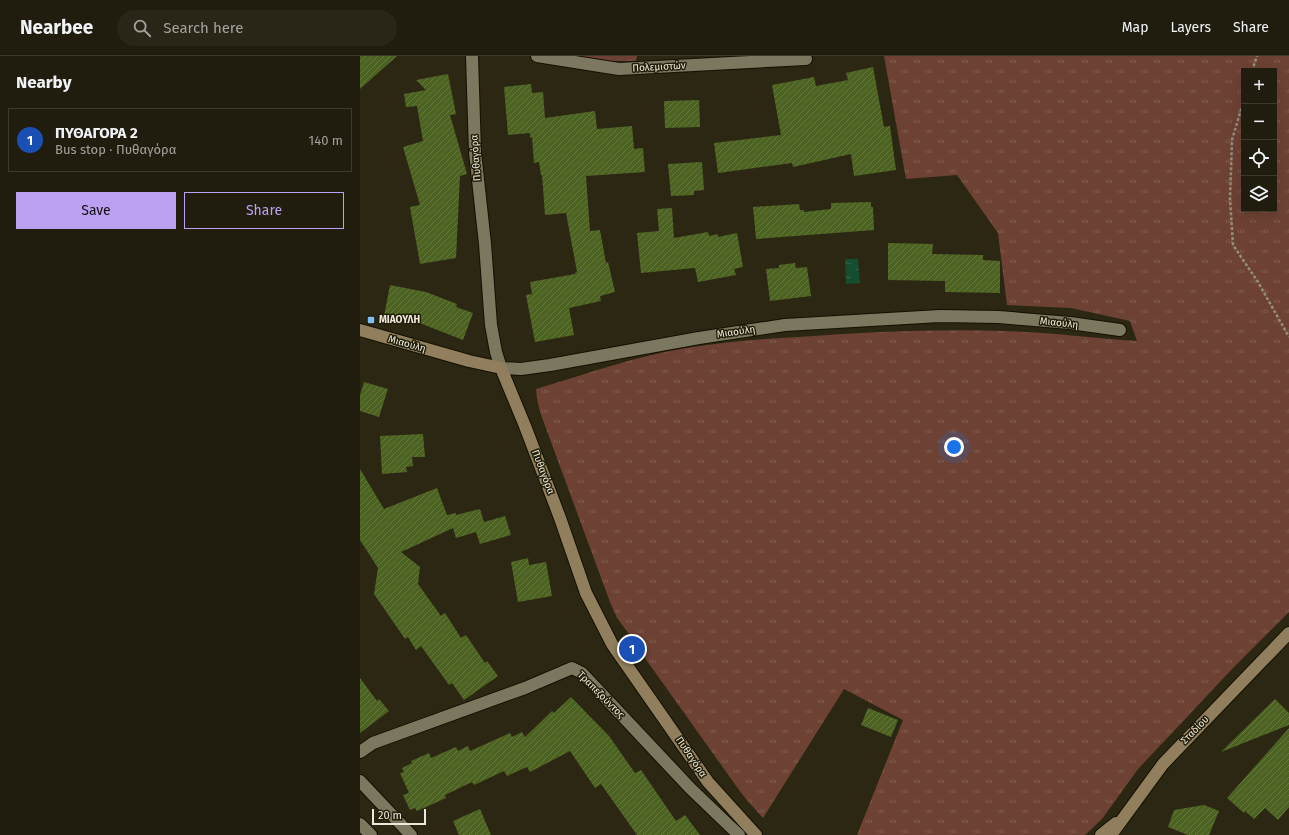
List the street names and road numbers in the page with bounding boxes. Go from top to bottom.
street label: Πολεμιστών [632,59,686,74]
street label: Πυθαγόρα [467,134,484,182]
street label: Μιαούλη [1039,314,1079,331]
street label: Μιαούλη [716,322,756,341]
street label: Μιαούλη [387,332,428,355]
street label: Πυθαγόρα [529,448,558,496]
street label: Τραπεζούντος [575,668,628,721]
street label: Σταδίου [1178,712,1212,747]
street label: Πυθαγόρα [673,734,710,780]

